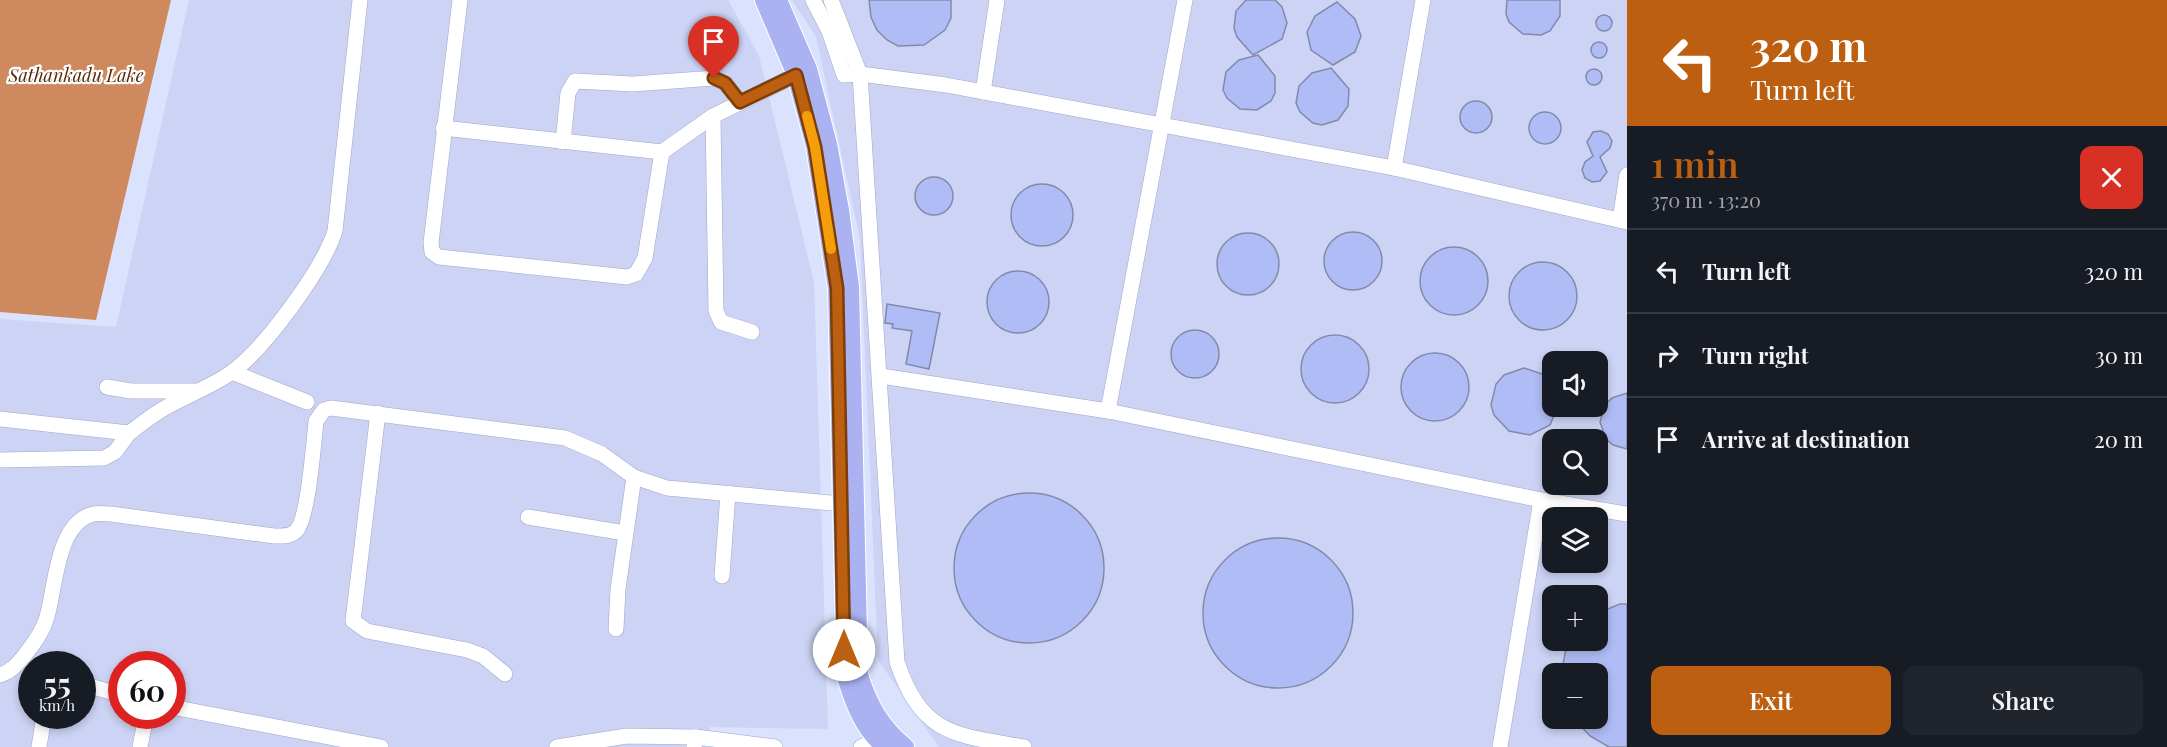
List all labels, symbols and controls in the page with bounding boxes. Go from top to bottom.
pin [688,16,739,78]
text: 320 m [1750,17,1867,73]
icon: left [1651,24,1729,102]
icon: arrive [697,25,730,58]
water label: Sathankadu Lake [7,63,144,87]
text: Turn left [1750,71,1854,107]
text: 1 min [1651,139,1739,187]
button: close [2080,146,2143,209]
text: 370 m · 13:20 [1651,186,1761,213]
icon: left [1651,255,1684,288]
text: Turn left [1702,256,1791,286]
text: 320 m [2084,256,2143,286]
icon: right [1651,339,1684,372]
text: Turn right [1702,340,1808,370]
text: 30 m [2095,340,2143,370]
map controls [1542,351,1608,729]
button: sound [1542,351,1608,417]
icon: arrive [1651,423,1684,456]
text: Arrive at destination [1702,424,1910,454]
text: 20 m [2094,424,2143,454]
button: search [1542,429,1608,495]
button: layers [1542,507,1608,573]
button: + [1542,585,1608,651]
position arrow [812,618,876,682]
speed limit sign: 60 [108,651,186,729]
text: 55 [43,663,71,703]
button: − [1542,663,1608,729]
button: Exit [1651,666,1891,735]
button: Share [1903,666,2143,735]
text: km/h [39,695,75,715]

